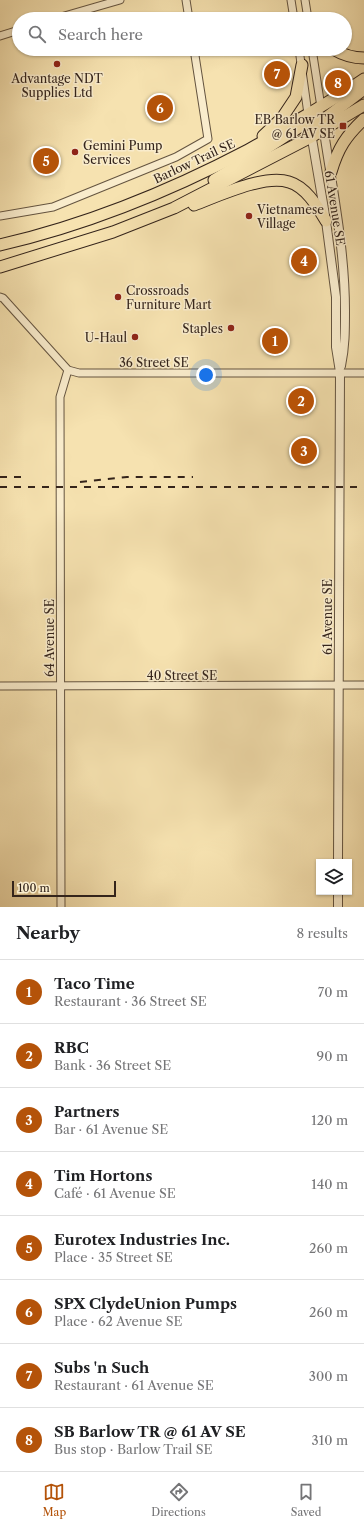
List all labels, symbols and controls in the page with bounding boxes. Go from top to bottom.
search box [12,12,352,56]
icon: search [26,23,48,45]
text: Search here [58,25,143,44]
marker: Advantage NDT Supplies Ltd [52,59,62,69]
pin: 7 [264,59,290,89]
pin: 8 [325,68,351,98]
place label: Advantage NDT Supplies Ltd [10,71,103,100]
pin: 6 [147,93,173,123]
place label: EB Barlow TR @ 61 AV SE [255,112,336,141]
marker: EB Barlow TR @ 61 AV SE [338,121,348,131]
street label: Barlow Trail SE [151,136,237,186]
place label: Gemini Pump Services [83,138,162,167]
pin: 5 [33,146,59,176]
marker: Gemini Pump Services [70,147,80,157]
street label: 61 Avenue SE [322,169,348,247]
place label: Vietnamese Village [256,202,324,231]
marker: Vietnamese Village [244,211,254,221]
pin: 4 [291,246,317,276]
place label: Crossroads Furniture Mart [126,283,212,312]
marker: Crossroads Furniture Mart [113,292,123,302]
place label: Staples [182,321,223,336]
marker: Staples [226,323,236,333]
pin: 1 [262,326,288,356]
place label: U-Haul [85,330,127,345]
marker: U-Haul [130,332,140,342]
street label: 36 Street SE [119,355,189,370]
your location [196,365,216,385]
pin: 2 [288,386,314,416]
pin: 3 [291,436,317,466]
street label: 61 Avenue SE [320,579,335,655]
street label: 64 Avenue SE [42,599,57,677]
street label: 40 Street SE [147,668,217,683]
map controls [316,859,352,895]
button: layers [316,859,352,895]
scale bar [12,879,116,898]
text: 100 m [18,881,50,895]
text: Nearby [16,923,80,943]
text: 8 results [296,925,348,941]
text: Taco Time [54,974,135,993]
text: 1 [26,984,32,1000]
text: 70 m [318,984,348,1000]
text: Restaurant · 36 Street SE [54,993,207,1009]
text: RBC [54,1038,89,1057]
text: 2 [25,1048,33,1064]
text: 90 m [317,1048,348,1064]
text: Bank · 36 Street SE [54,1057,171,1073]
text: Partners [54,1102,120,1121]
text: 3 [25,1112,33,1128]
text: 120 m [311,1112,348,1128]
text: Bar · 61 Avenue SE [54,1121,168,1137]
text: Tim Hortons [54,1166,152,1185]
text: 4 [25,1176,33,1192]
text: 140 m [311,1176,348,1192]
text: Café · 61 Avenue SE [54,1185,176,1201]
text: Eurotex Industries Inc. [54,1230,230,1249]
text: 5 [25,1240,33,1256]
text: 260 m [309,1240,348,1256]
text: Place · 35 Street SE [54,1249,173,1265]
text: SPX ClydeUnion Pumps [54,1294,237,1313]
text: 6 [25,1304,33,1320]
text: 260 m [309,1304,348,1320]
text: Place · 62 Avenue SE [54,1313,182,1329]
text: Subs 'n Such [54,1358,149,1377]
text: 7 [26,1368,32,1384]
text: 300 m [309,1368,348,1384]
text: Restaurant · 61 Avenue SE [54,1377,214,1393]
text: SB Barlow TR @ 61 AV SE [54,1422,246,1441]
text: 8 [25,1432,33,1448]
text: 310 m [312,1432,348,1448]
text: Bus stop · Barlow Trail SE [54,1441,213,1457]
tab: Map [43,1481,66,1519]
tab: Directions [151,1481,206,1519]
tab: Saved [291,1481,321,1519]

